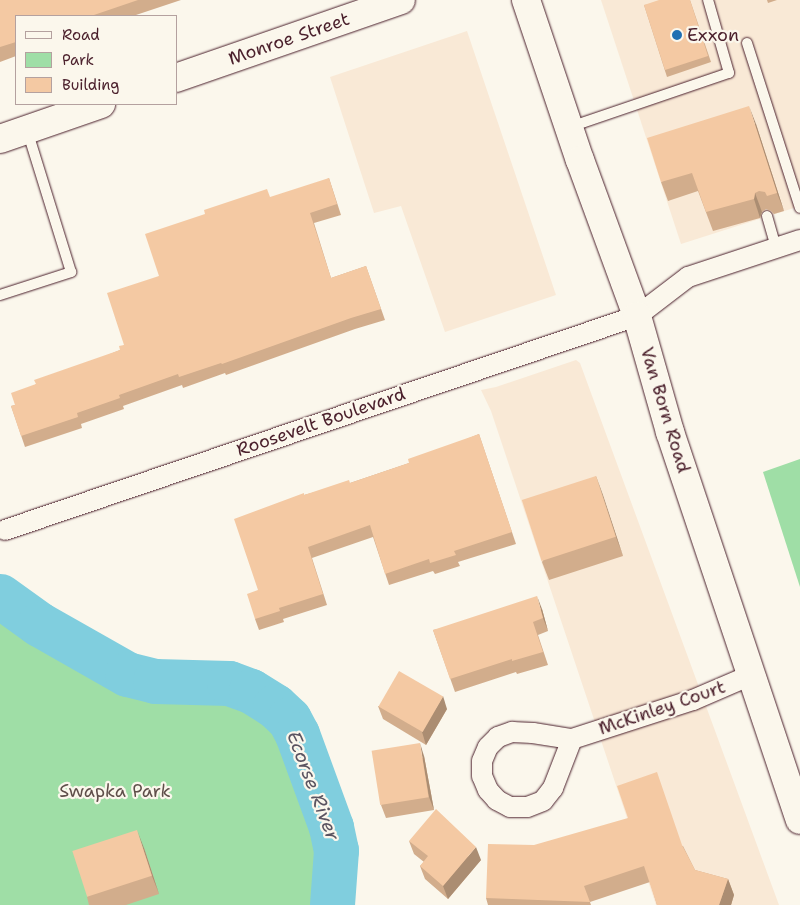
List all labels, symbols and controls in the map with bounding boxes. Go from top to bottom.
street label: Monroe Street [226,8,352,70]
legend [15,15,178,105]
place label: Exxon [687,24,739,46]
text: Road [62,25,100,45]
marker: Exxon [671,29,683,41]
text: Park [62,50,94,70]
text: Building [62,75,119,95]
street label: Van Born Road [636,345,694,475]
street label: Roosevelt Boulevard [234,383,408,461]
street label: McKinley Court [596,676,728,740]
water label: Ecorse River [282,728,344,844]
park label: Swapka Park [59,780,171,802]

